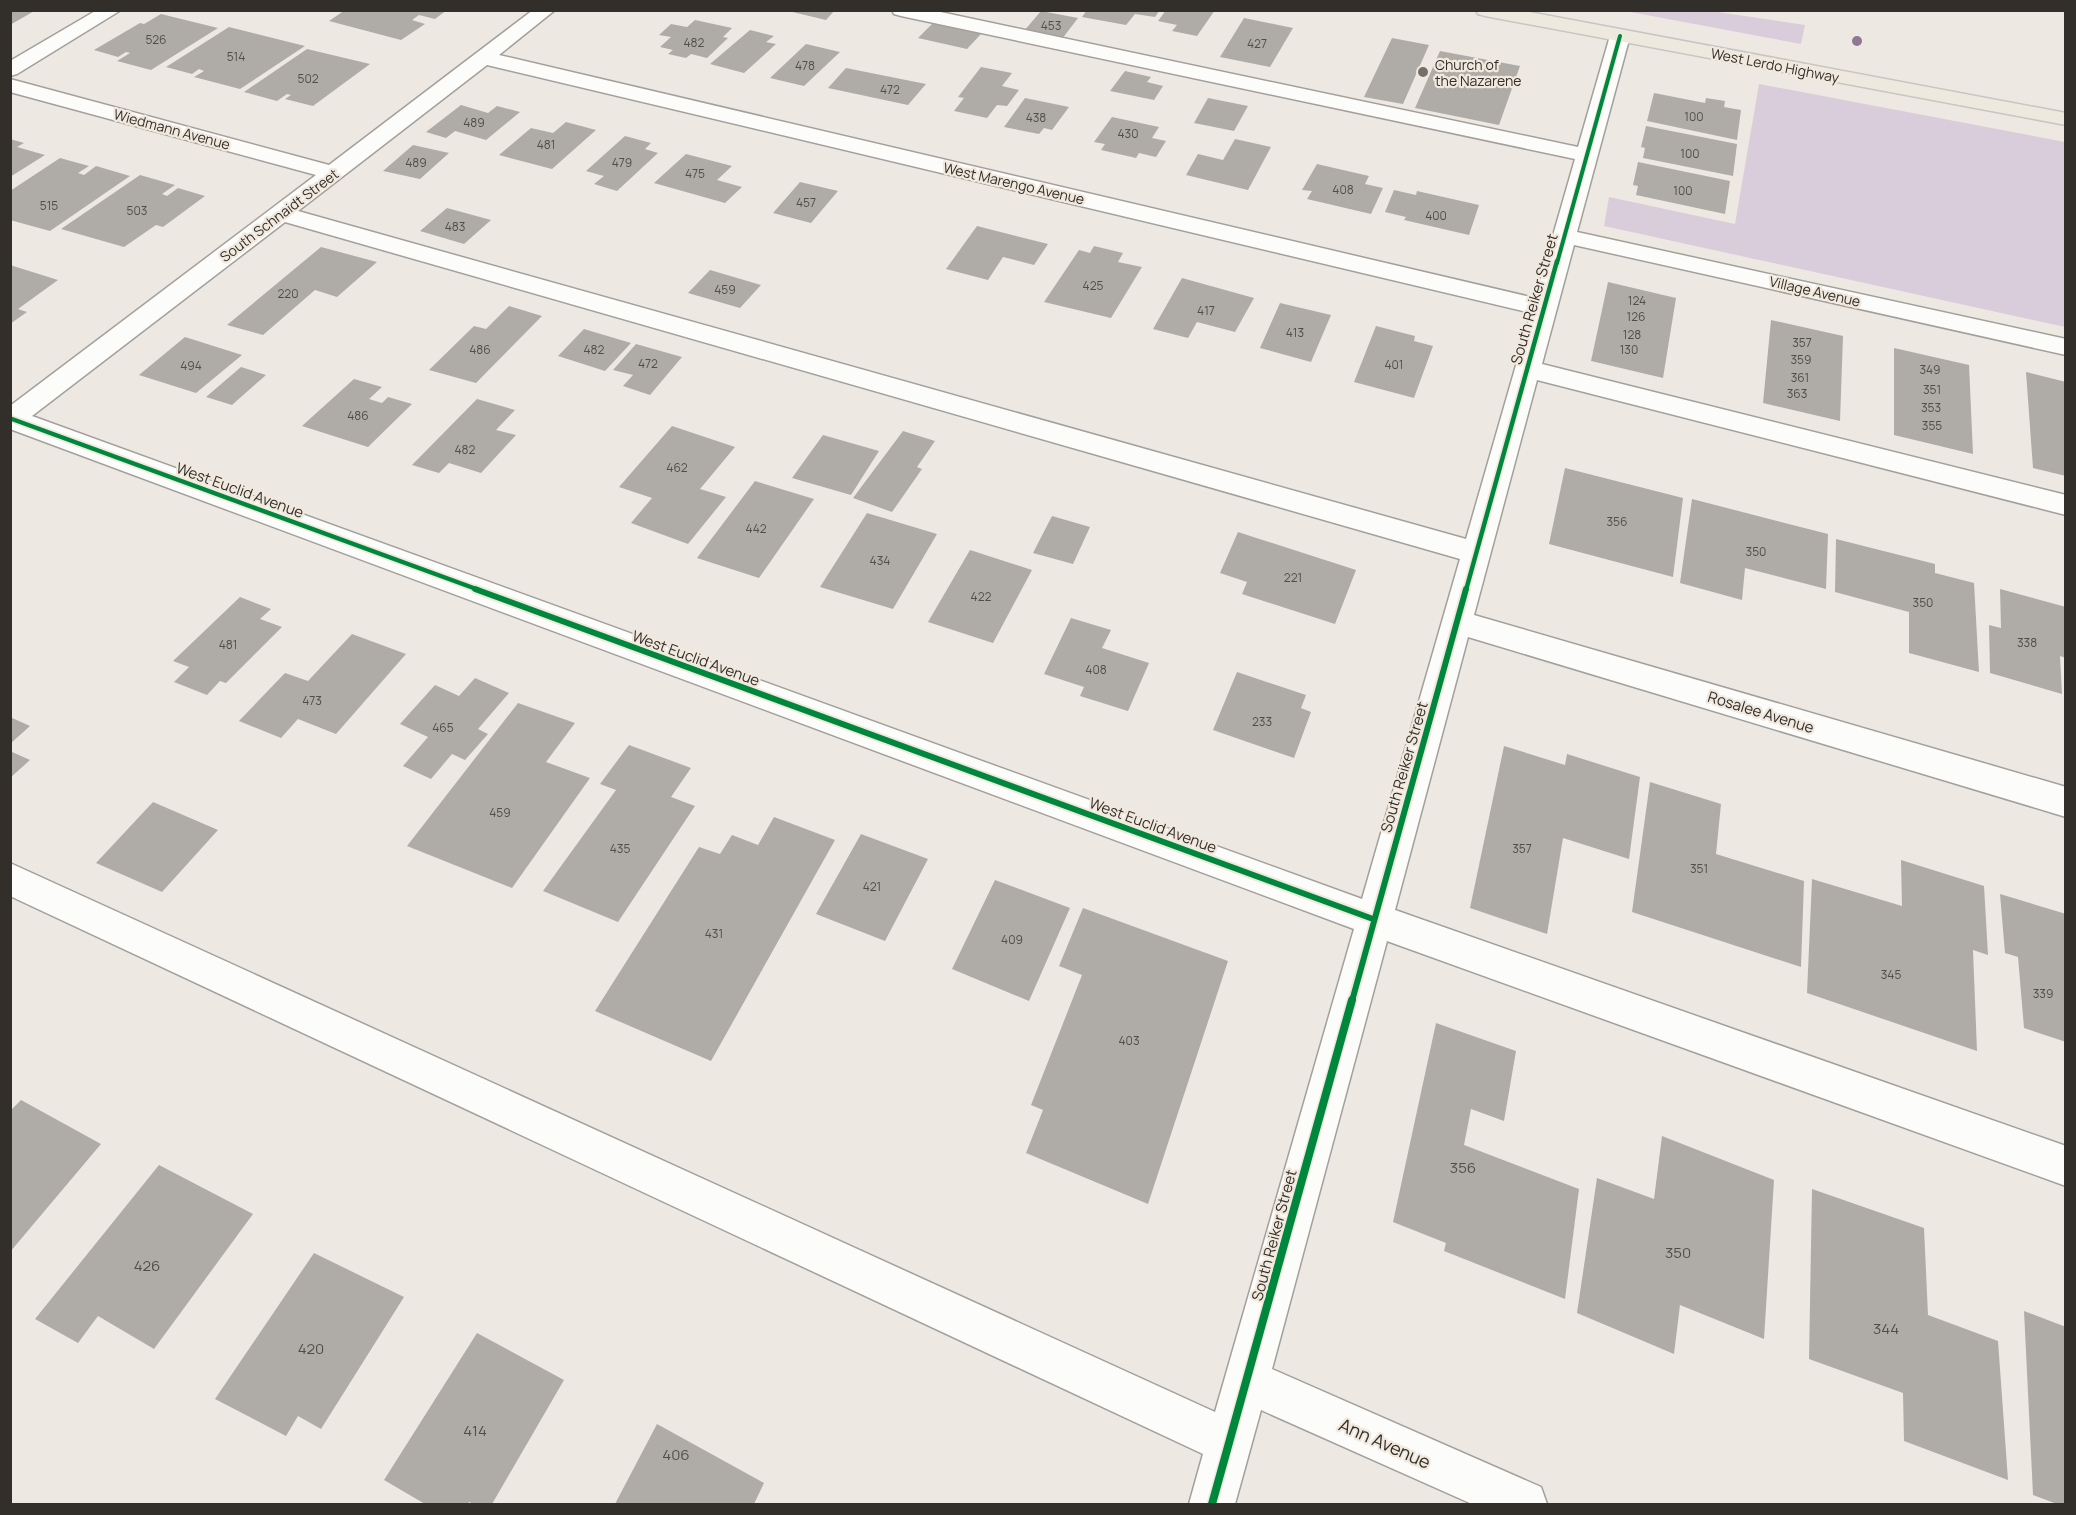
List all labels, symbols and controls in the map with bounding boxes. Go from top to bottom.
house number: 453 [1041,17,1061,34]
house number: 526 [146,31,166,48]
house number: 482 [684,34,705,51]
house number: 427 [1247,35,1267,52]
street label: West Lerdo Highway [1709,43,1841,87]
house number: 514 [227,48,245,65]
place label: Church of the Nazarene [1435,55,1521,90]
house number: 478 [795,57,815,74]
marker: Church of the Nazarene [1416,65,1430,79]
house number: 502 [297,70,319,87]
house number: 472 [880,81,900,98]
street label: Wiedmann Avenue [112,104,232,154]
house number: 100 [1684,108,1704,125]
house number: 438 [1026,109,1046,126]
house number: 489 [463,114,485,131]
house number: 430 [1117,125,1139,142]
house number: 481 [537,136,555,153]
house number: 100 [1680,145,1700,162]
house number: 489 [405,154,427,171]
house number: 479 [612,154,632,171]
street label: West Marengo Avenue [942,158,1086,208]
street label: South Schnaidt Street [216,164,342,266]
house number: 475 [685,165,705,182]
house number: 408 [1332,181,1354,198]
house number: 100 [1673,182,1693,199]
house number: 457 [796,194,816,211]
house number: 515 [40,197,58,214]
house number: 503 [127,202,147,219]
house number: 400 [1425,207,1447,224]
house number: 483 [445,218,465,235]
street label: South Reiker Street [1505,231,1563,367]
street label: Village Avenue [1768,271,1862,311]
house number: 425 [1083,277,1103,294]
house number: 459 [714,281,736,298]
house number: 220 [277,285,299,302]
house number: 124 [1628,292,1646,309]
house number: 417 [1197,302,1215,319]
house number: 126 [1627,308,1645,325]
house number: 413 [1286,324,1304,341]
house number: 128 [1623,326,1641,343]
house number: 357 [1792,334,1812,351]
house number: 486 [469,341,491,358]
house number: 482 [584,341,605,358]
house number: 130 [1620,341,1638,358]
house number: 359 [1790,351,1812,368]
house number: 472 [638,355,658,372]
house number: 401 [1384,356,1404,373]
house number: 494 [180,357,202,374]
house number: 349 [1919,361,1941,378]
house number: 361 [1791,369,1809,386]
house number: 351 [1923,381,1941,398]
house number: 363 [1787,385,1807,402]
house number: 353 [1921,399,1941,416]
house number: 486 [347,407,369,424]
house number: 355 [1922,417,1942,434]
house number: 482 [455,441,476,458]
street label: West Euclid Avenue [173,457,307,523]
house number: 462 [666,459,688,476]
house number: 356 [1606,513,1628,530]
house number: 442 [745,520,767,537]
house number: 350 [1746,543,1766,560]
house number: 434 [870,552,890,569]
house number: 221 [1284,569,1302,586]
house number: 422 [971,588,992,605]
house number: 350 [1913,594,1933,611]
street label: West Euclid Avenue [629,625,763,691]
house number: 338 [2017,634,2037,651]
house number: 481 [219,636,237,653]
house number: 408 [1085,661,1107,678]
street label: Rosalee Avenue [1705,686,1817,738]
house number: 473 [302,692,322,709]
street label: South Reiker Street [1375,699,1433,835]
house number: 233 [1252,713,1272,730]
house number: 465 [432,719,454,736]
street label: West Euclid Avenue [1086,792,1220,858]
house number: 459 [489,804,511,821]
house number: 435 [610,840,630,857]
house number: 357 [1512,840,1532,857]
house number: 351 [1690,860,1708,877]
house number: 421 [863,878,881,895]
house number: 431 [705,925,723,942]
house number: 409 [1001,931,1023,948]
house number: 345 [1881,966,1901,983]
house number: 339 [2033,985,2053,1002]
house number: 403 [1118,1032,1140,1049]
house number: 356 [1450,1157,1476,1178]
street label: South Reiker Street [1246,1167,1302,1303]
house number: 350 [1665,1242,1691,1263]
house number: 426 [134,1255,160,1276]
house number: 344 [1873,1318,1899,1339]
house number: 420 [298,1338,324,1359]
street label: Ann Avenue [1335,1412,1435,1474]
house number: 414 [463,1420,487,1441]
house number: 406 [662,1444,690,1465]

